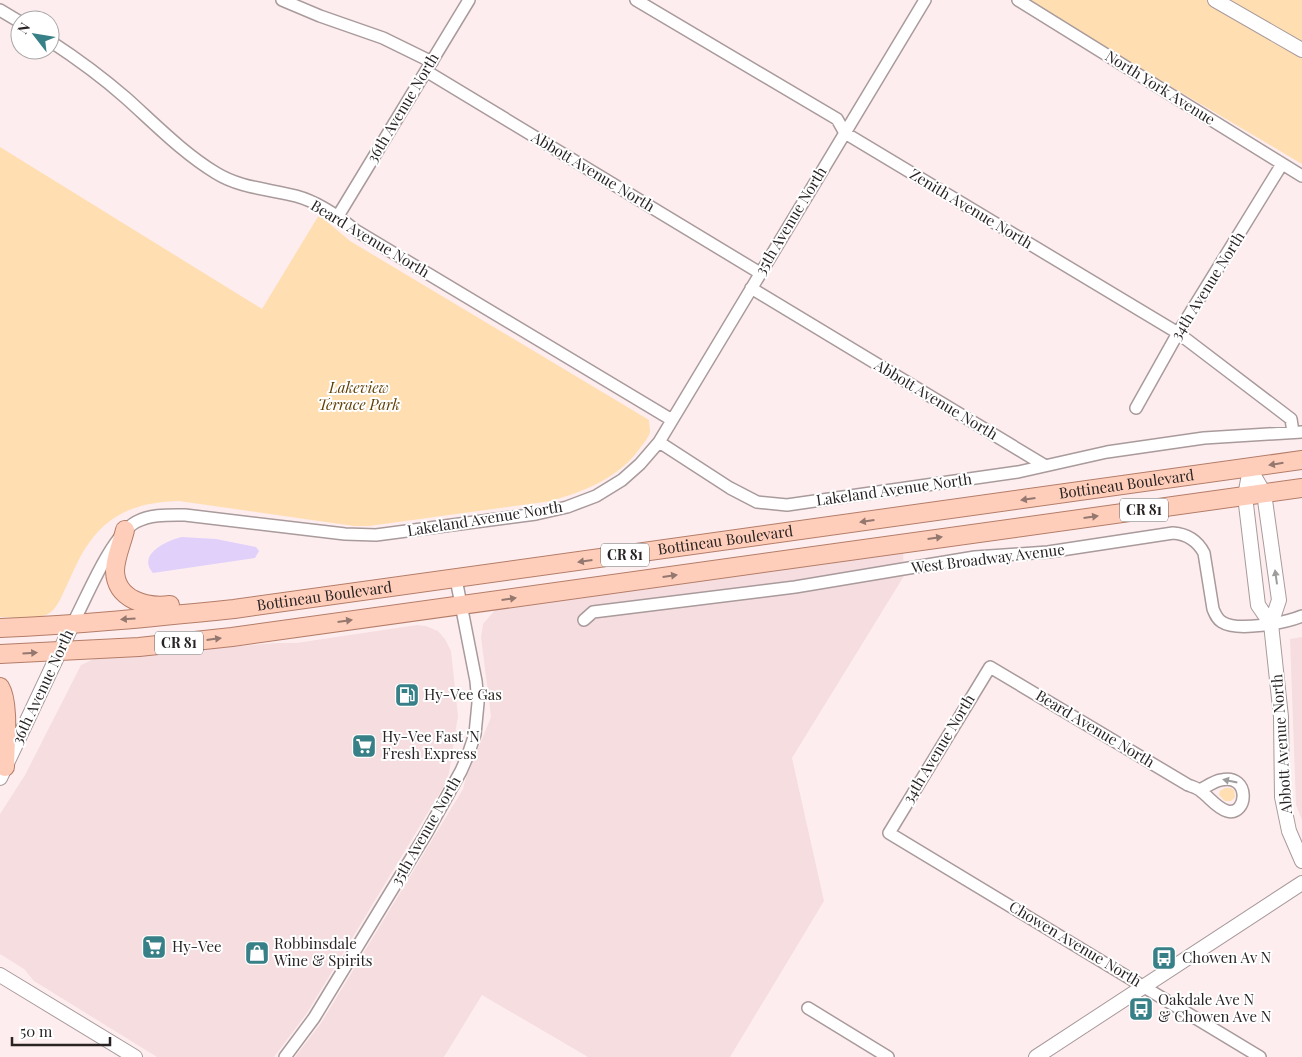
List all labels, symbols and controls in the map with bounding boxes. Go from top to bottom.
north arrow [10,10,60,60]
text: N [13,19,34,37]
street label: North York Avenue [1102,45,1219,129]
street label: 36th Avenue North [362,49,443,166]
street label: Abbott Avenue North [527,126,659,216]
street label: 35th Avenue North [750,163,830,278]
street label: Zenith Avenue North [906,164,1037,253]
street label: Beard Avenue North [307,195,434,282]
street label: 34th Avenue North [1166,227,1249,343]
street label: Abbott Avenue North [870,354,1002,444]
park label: Lakeview Terrace Park [318,377,400,414]
one-way arrow [1267,461,1283,469]
street label: Bottineau Boulevard [1057,464,1196,503]
street label: Lakeland Avenue North [815,468,973,510]
one-way arrow [1019,495,1035,503]
street label: Lakeland Avenue North [406,496,564,540]
road number: CR 81 [1120,498,1168,522]
one-way arrow [1083,512,1099,520]
one-way arrow [859,517,875,525]
street label: Bottineau Boulevard [656,520,794,559]
one-way arrow [927,534,943,542]
street label: West Broadway Avenue [909,539,1066,577]
road number: CR 81 [601,544,649,566]
one-way arrow [576,557,592,565]
one-way arrow [1272,569,1280,585]
one-way arrow [663,571,679,579]
street label: Bottineau Boulevard [255,576,393,615]
one-way arrow [502,595,518,603]
one-way arrow [120,616,136,624]
one-way arrow [338,617,354,625]
street label: 36th Avenue North [7,626,78,747]
road number: CR 81 [155,632,203,654]
one-way arrow [206,635,222,643]
one-way arrow [23,649,39,657]
street label: Abbott Avenue North [1266,673,1296,816]
fuel station icon: Hy-Vee Gas [394,682,420,708]
place label: Hy-Vee Gas [424,684,502,704]
street label: Beard Avenue North [1032,685,1159,772]
street label: 34th Avenue North [898,690,979,807]
place label: Hy-Vee Fast 'N Fresh Express [382,726,480,763]
supermarket icon: Hy-Vee Fast 'N Fresh Express [351,733,377,759]
street label: 35th Avenue North [386,772,465,889]
one-way arrow [1222,777,1238,785]
street label: Chowen Avenue North [1006,896,1146,991]
place label: Robbinsdale Wine & Spirits [273,933,372,970]
supermarket icon: Hy-Vee [141,934,167,960]
place label: Hy-Vee [172,936,222,956]
shop icon: Robbinsdale Wine & Spirits [244,940,270,966]
bus stop icon: Chowen Av N [1151,945,1177,971]
place label: Chowen Av N [1182,947,1272,967]
place label: Oakdale Ave N & Chowen Ave N [1158,989,1272,1026]
bus stop icon: Oakdale Ave N & Chowen Ave N [1128,996,1154,1022]
scale bar [12,1014,110,1046]
text: 50 m [20,1021,53,1041]

